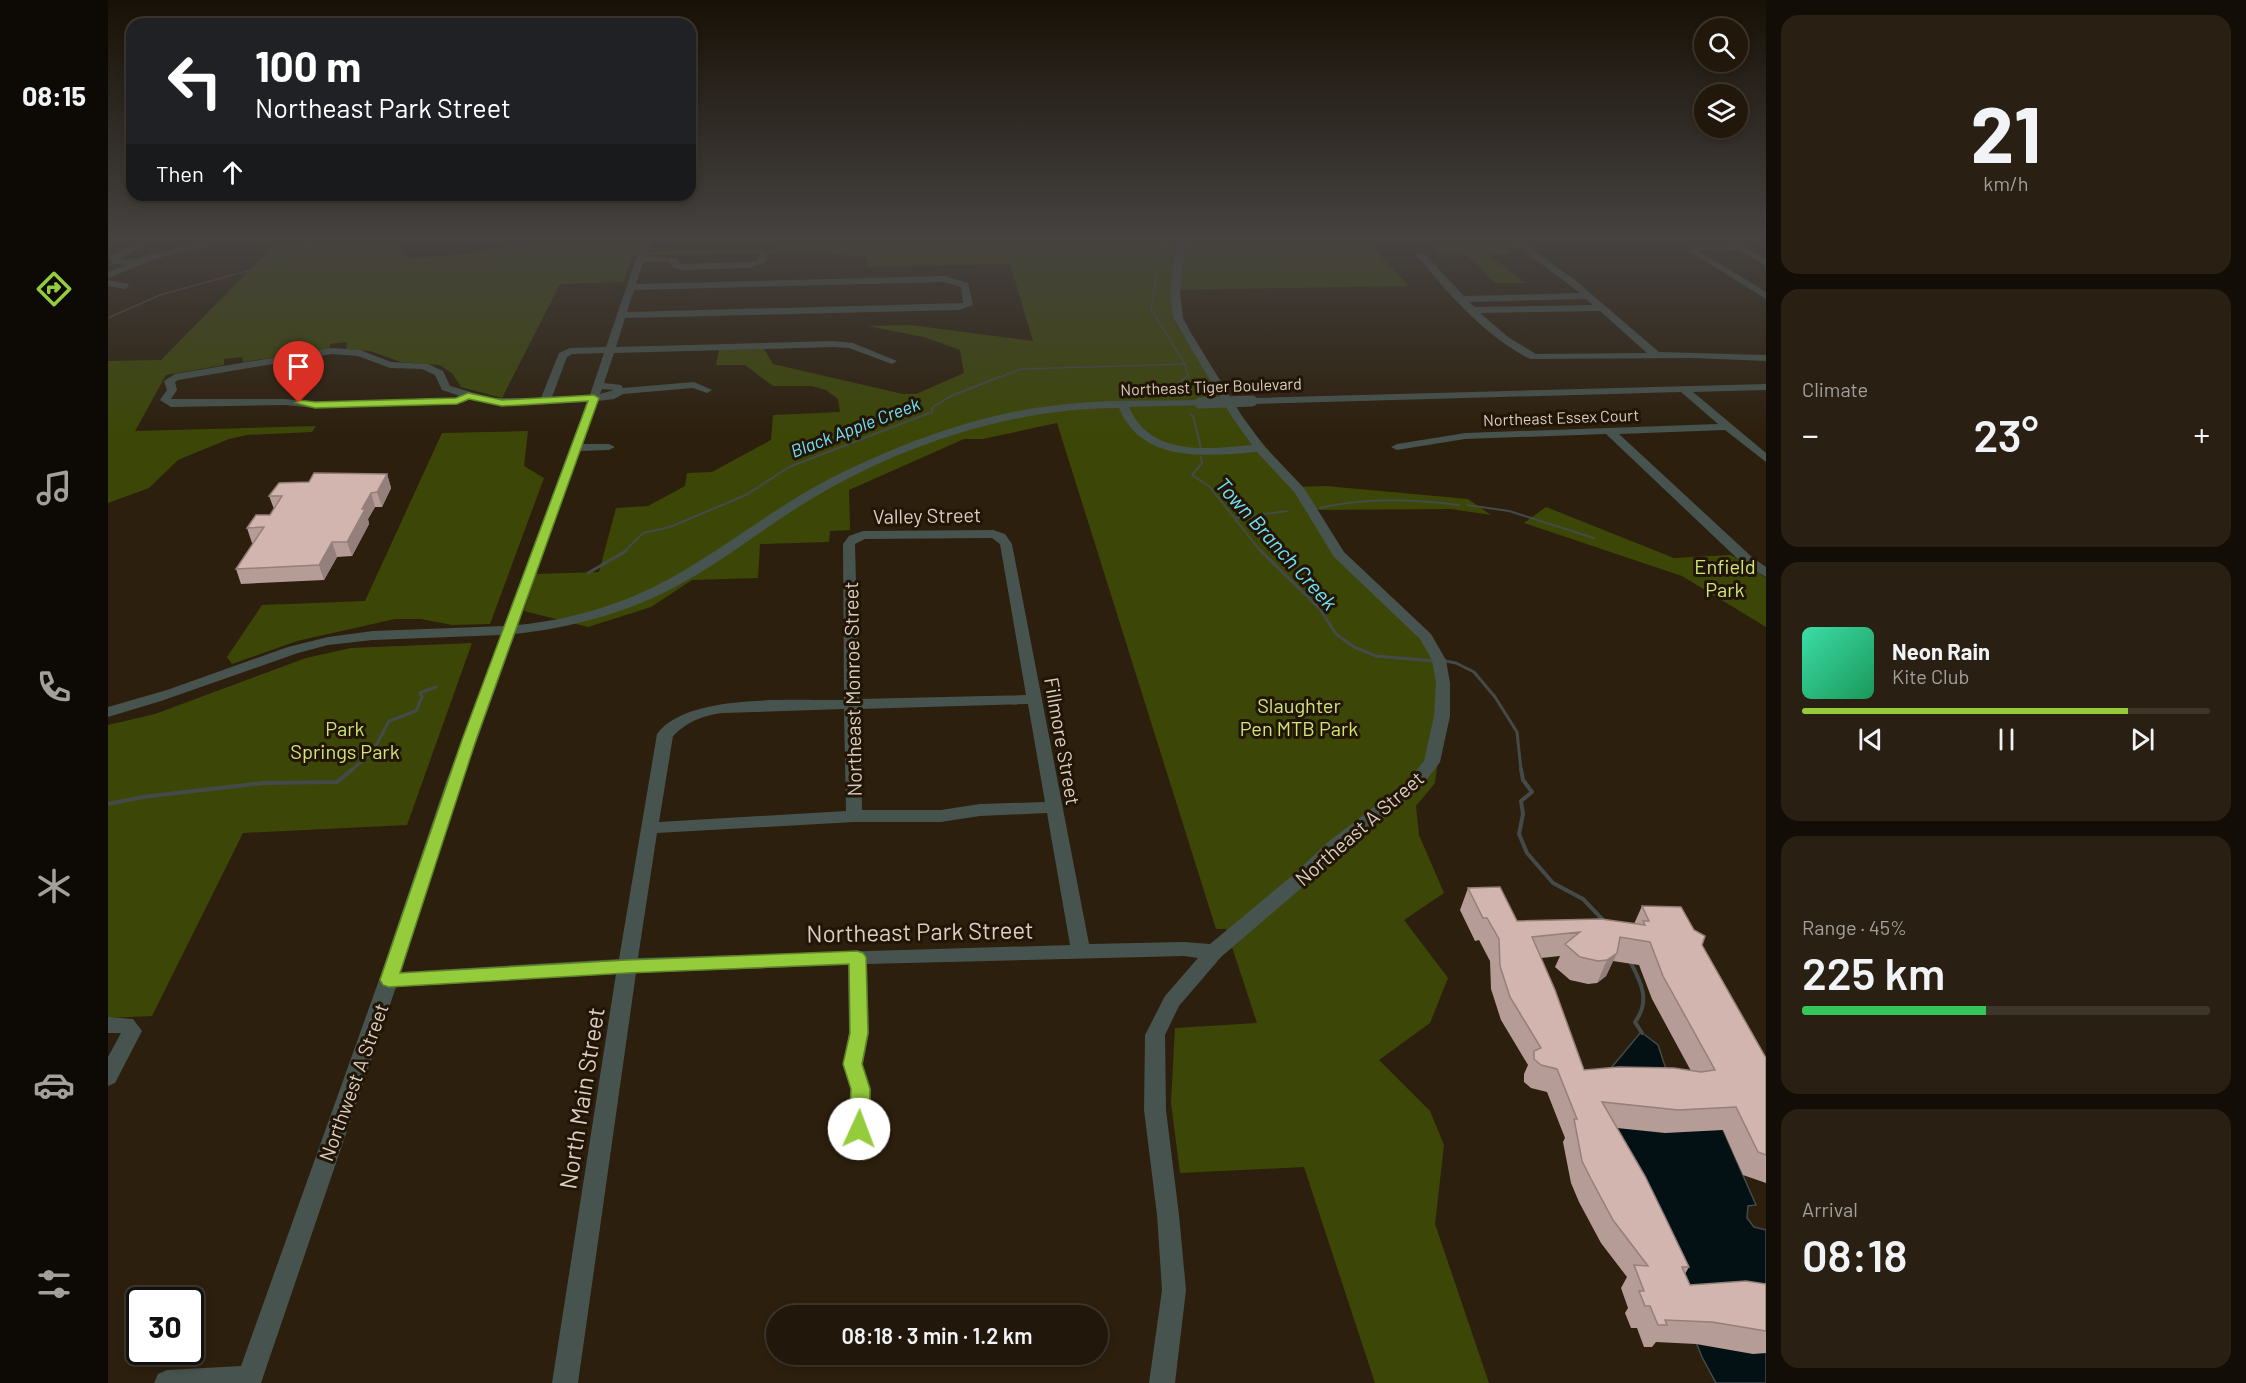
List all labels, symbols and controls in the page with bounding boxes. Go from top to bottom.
map controls [1694,18,1748,138]
button: search [1694,18,1748,72]
text: 100 m [255,40,361,90]
icon: left [156,42,234,120]
text: 08:15 [22,79,86,111]
button: layers [1694,84,1748,138]
text: 21 [1971,85,2041,179]
text: Northeast Park Street [255,91,511,123]
icon: ahead [216,156,249,189]
text: Then [156,160,204,186]
text: km/h [1983,171,2029,195]
icon: directions [33,268,75,310]
pin [273,341,324,403]
icon: arrive [282,350,315,383]
street label: Northeast Tiger Boulevard [1120,373,1302,399]
text: Climate [1802,377,1868,401]
water label: Black Apple Creek [787,392,923,462]
street label: Northeast Essex Court [1483,405,1639,429]
text: 23° [1973,407,2039,461]
text: − [1802,414,1819,454]
text: + [2194,414,2210,454]
icon: music [33,467,75,509]
water label: Town Branch Creek [1211,472,1344,615]
street label: Valley Street [873,502,981,528]
park label: Enfield Park [1694,554,1756,601]
street label: Northeast Monroe Street [838,581,866,797]
text: Neon Rain [1892,638,1990,664]
text: Kite Club [1892,664,1969,688]
icon: phone [33,666,75,708]
street label: Fillmore Street [1040,675,1086,807]
park label: Slaughter Pen MTB Park [1240,693,1358,740]
park label: Park Springs Park [290,716,400,763]
icon: previous [1854,723,1887,756]
icon: pause [1990,723,2023,756]
icon: next [2126,723,2159,756]
street label: Northeast A Street [1290,766,1428,890]
icon: climate [33,865,75,907]
street label: Northeast Park Street [806,915,1034,947]
text: Range · 45% [1802,915,1907,939]
text: 225 km [1802,945,1945,999]
street label: Northwest A Street [313,1000,393,1164]
street label: North Main Street [552,1005,610,1191]
icon: car [33,1064,75,1106]
position arrow [827,1097,891,1161]
text: Arrival [1802,1197,1858,1221]
text: 08:18 [1802,1227,1907,1281]
icon: filters [33,1263,75,1305]
speed limit sign: 30 [126,1287,204,1365]
text: 08:18 · 3 min · 1.2 km [842,1322,1032,1348]

